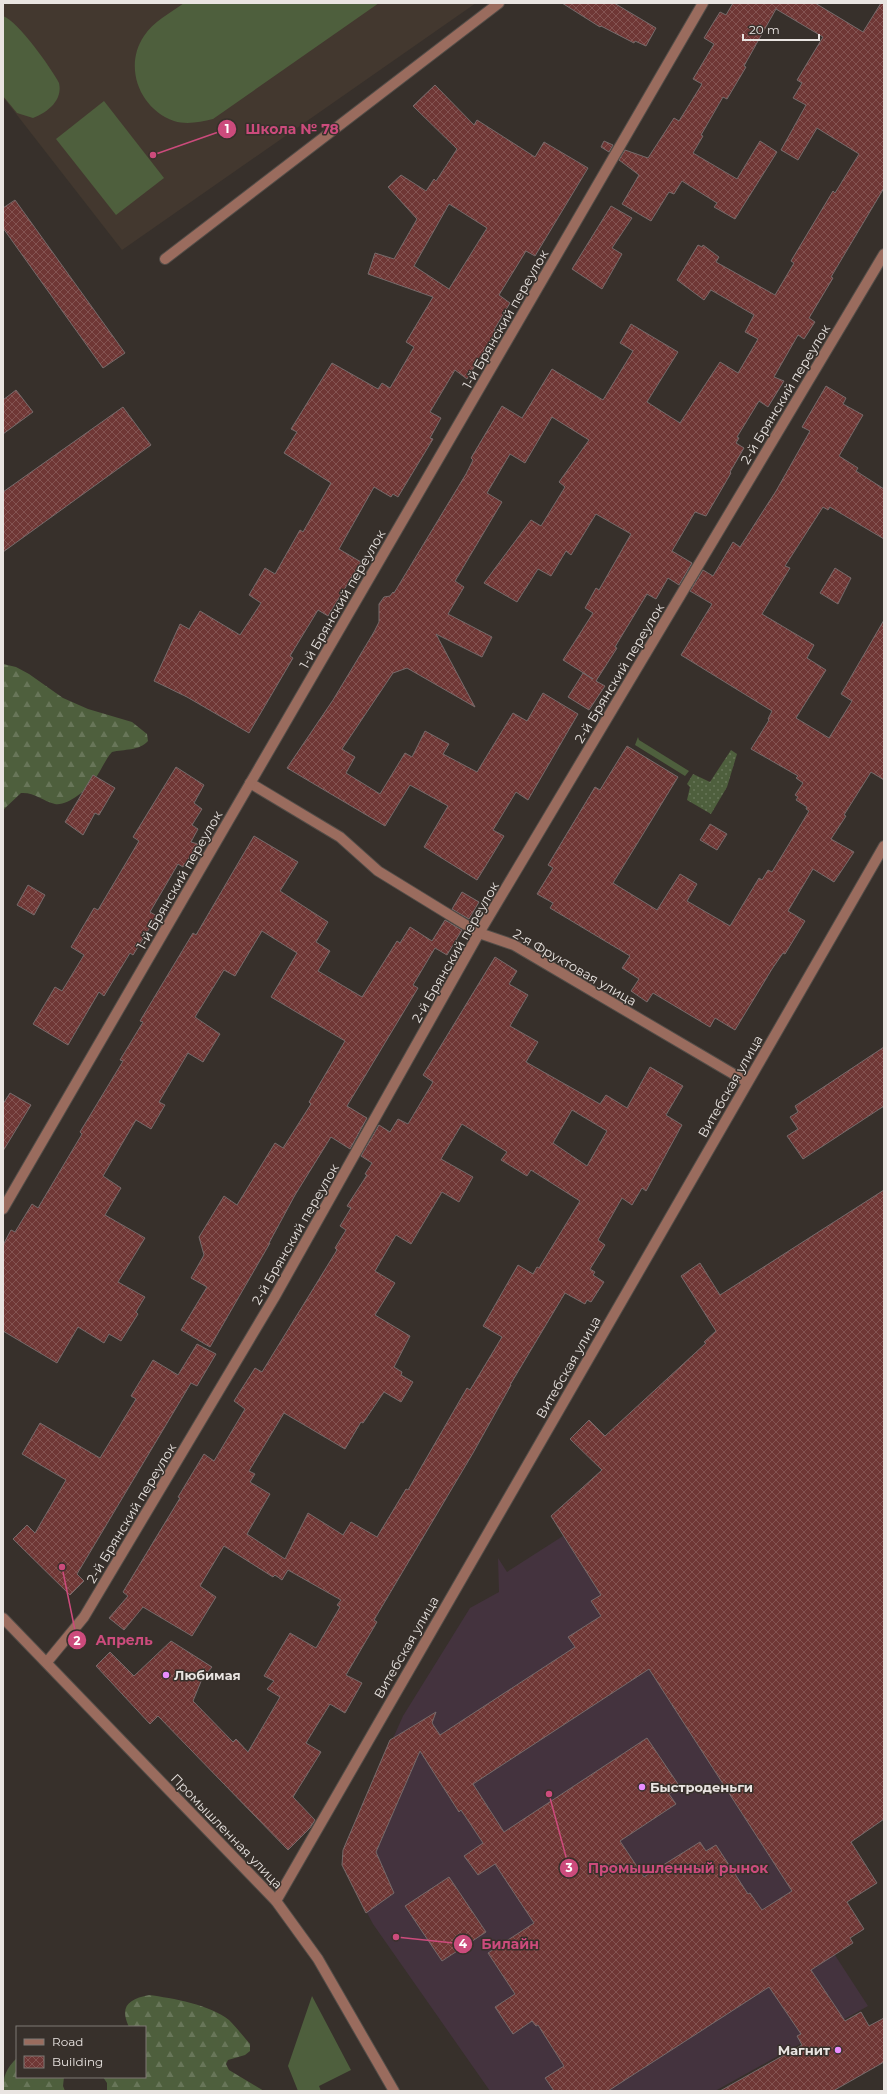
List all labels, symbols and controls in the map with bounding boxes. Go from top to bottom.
scale bar [743,16,819,42]
text: 20 m [749,22,780,37]
callout: Школа № 78 [217,116,347,142]
text: Школа № 78 [245,120,339,138]
text: 1 [225,121,229,136]
street label: 1-й Брянский переулок [459,246,552,391]
street label: 2-й Брянский переулок [737,321,833,467]
street label: 1-й Брянский переулок [296,526,389,671]
street label: 2-й Брянский переулок [571,600,667,746]
street label: 1-й Брянский переулок [133,807,226,952]
street label: 2-й Брянский переулок [408,878,502,1025]
street label: 2-я Фруктовая улица [510,925,640,1009]
street label: Витебская улица [694,1032,766,1140]
street label: 2-й Брянский переулок [248,1160,342,1307]
street label: Витебская улица [532,1313,604,1421]
street label: 2-й Брянский переулок [83,1440,179,1586]
street label: Витебская улица [370,1593,442,1701]
callout: Апрель [67,1627,160,1653]
text: Апрель [95,1631,153,1649]
text: 2 [73,1633,81,1648]
place label: Любимая [174,1667,241,1683]
marker: Любимая [161,1670,171,1680]
street label: Промышленная улица [168,1770,286,1892]
place label: Быстроденьги [650,1779,753,1795]
marker: Быстроденьги [637,1782,647,1792]
callout: Промышленный рынок [559,1855,776,1881]
text: Промышленный рынок [588,1859,768,1877]
text: 3 [564,1860,573,1875]
callout: Билайн [453,1931,547,1957]
text: Билайн [481,1935,539,1953]
text: 4 [459,1936,468,1951]
legend [16,2026,146,2078]
text: Road [52,2034,83,2049]
place label: Магнит [778,2042,830,2058]
marker: Магнит [833,2045,843,2055]
text: Building [52,2054,103,2069]

